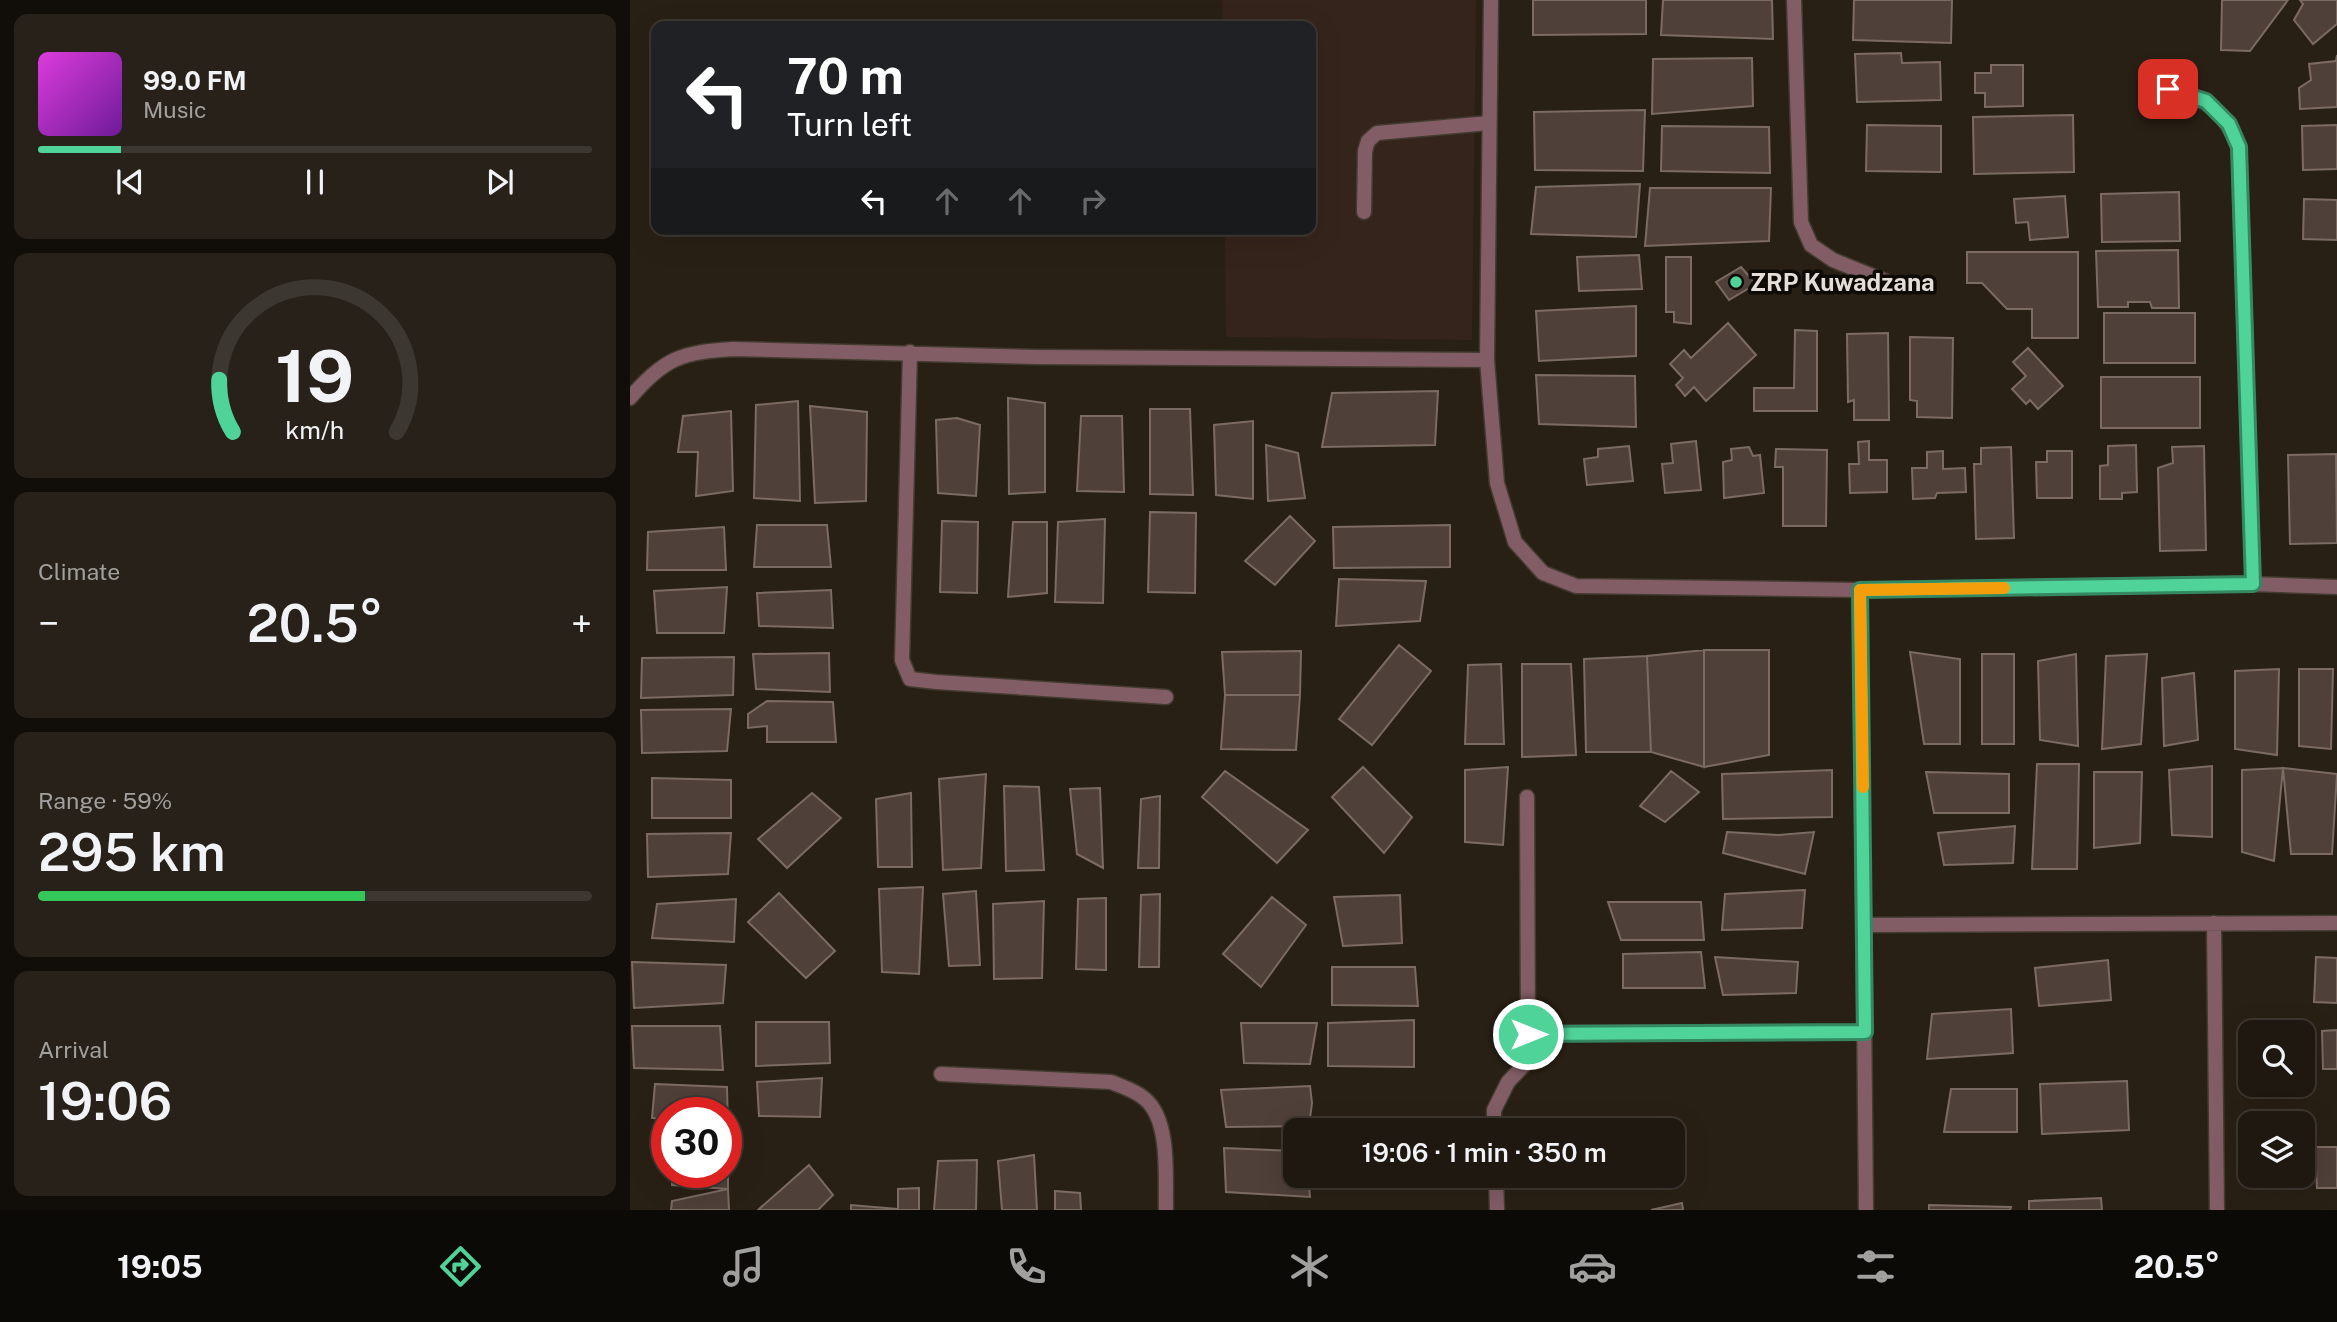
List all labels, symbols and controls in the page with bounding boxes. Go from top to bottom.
text: 70 m [787,47,904,105]
icon: left [672,49,763,140]
pin [2138,59,2198,119]
text: 99.0 FM [143,65,247,96]
icon: arrive [2149,70,2187,108]
text: Music [143,96,207,123]
text: Turn left [787,106,912,143]
icon: previous [111,163,149,201]
icon: pause [296,163,334,201]
icon: next [481,163,519,201]
icon: left [855,182,893,220]
icon: ahead [928,182,966,220]
icon: ahead [1001,182,1039,220]
icon: right [1074,182,1112,220]
place label: ZRP Kuwadzana [1750,268,1935,296]
marker: ZRP Kuwadzana [1728,274,1744,290]
text: 19 [275,333,355,418]
text: km/h [286,415,344,445]
text: Climate [38,558,120,585]
text: 20.5° [247,593,383,654]
text: − [38,601,59,646]
text: + [571,601,592,646]
text: Range · 59% [38,787,172,814]
text: 295 km [38,822,226,883]
position arrow [1491,997,1565,1071]
map controls [2238,1020,2315,1188]
button: search [2238,1020,2315,1097]
text: Arrival [38,1036,109,1063]
text: 19:06 [38,1071,172,1132]
speed limit sign: 30 [651,1097,742,1188]
button: layers [2238,1111,2315,1188]
text: 19:06 · 1 min · 350 m [1361,1137,1607,1168]
icon: directions [436,1242,485,1291]
icon: music [719,1242,768,1291]
icon: phone [1002,1242,1051,1291]
icon: climate [1285,1242,1334,1291]
icon: car [1568,1242,1617,1291]
icon: filters [1851,1242,1900,1291]
text: 19:05 [117,1248,203,1285]
text: 20.5° [2134,1248,2220,1285]

